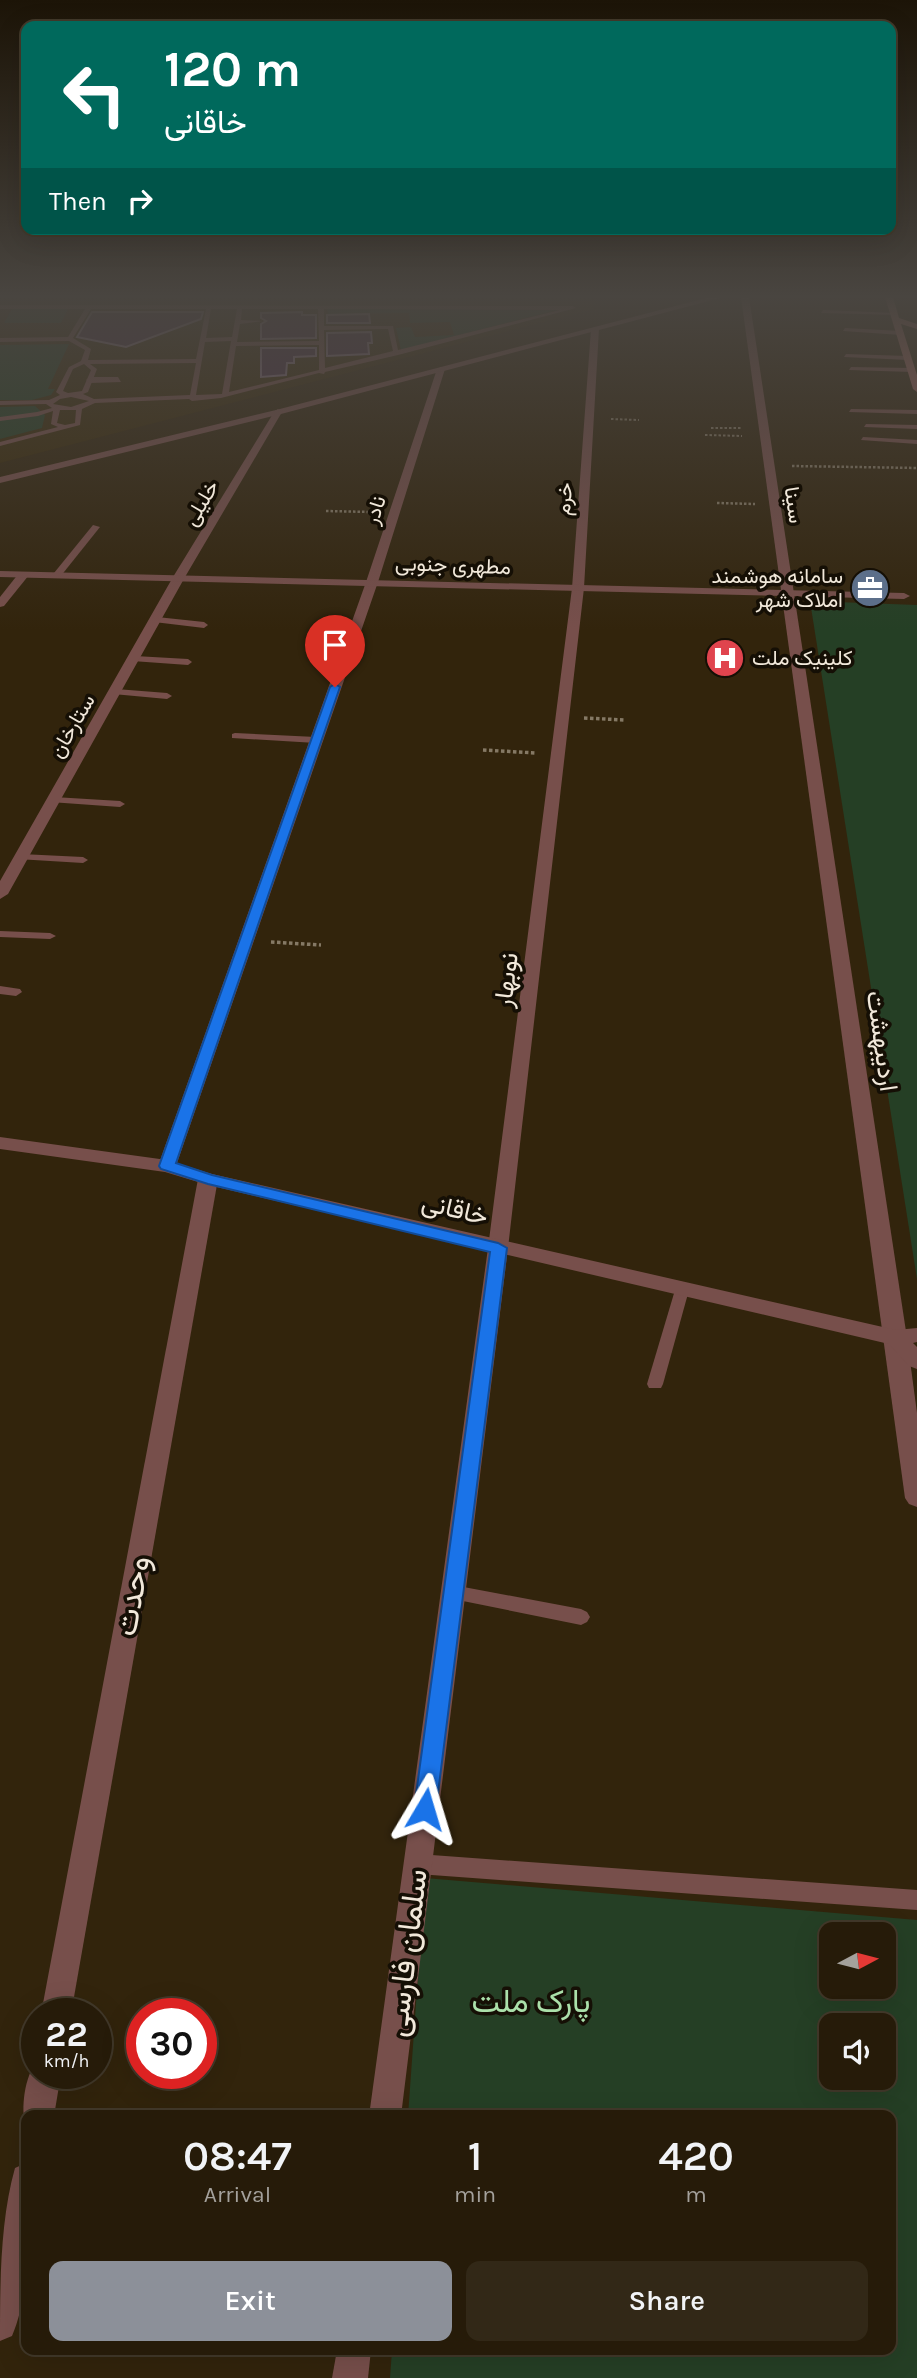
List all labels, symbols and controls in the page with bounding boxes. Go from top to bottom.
text: 120 m [164,41,301,98]
icon: left [49,49,140,140]
text: خاقانی [164,104,247,141]
icon: right [121,182,159,220]
text: Then [49,186,107,217]
street label: خلیلی [178,476,224,530]
street label: خرم [551,482,579,516]
street label: سینا [780,485,808,525]
street label: نادر [359,493,392,529]
street label: مطهری جنوبی [395,551,511,580]
place label: سامانه هوشمند املاک شهر [712,564,843,613]
office icon: سامانه هوشمند املاک شهر [849,567,891,609]
pin [305,615,365,687]
icon: arrive [316,626,354,664]
hospital icon: کلینیک ملت [704,637,746,679]
place label: کلینیک ملت [752,646,852,670]
street label: ستارخان [44,690,101,763]
street label: نوبهار [487,951,525,1010]
street label: اردیبهشت [860,989,904,1093]
street label: خاقانی [419,1186,491,1232]
street label: وحدت [107,1553,158,1639]
position arrow [388,1772,462,1846]
street label: سلمان فارسی [377,1867,436,2039]
north arrow [819,1922,896,1998]
map controls [819,1922,896,2090]
park label: پارک ملت [472,1983,590,2023]
speed limit sign: 30 [126,1998,217,2089]
button: sound [819,2013,896,2090]
text: 22 [45,2014,88,2055]
text: km/h [44,2050,89,2072]
text: 08:47 [183,2131,292,2181]
text: 1 [468,2131,482,2181]
text: 420 [658,2131,734,2181]
text: Arrival [204,2181,271,2208]
text: min [454,2181,496,2208]
text: m [685,2181,707,2208]
button: Exit [49,2261,452,2341]
button: Share [466,2261,868,2341]

